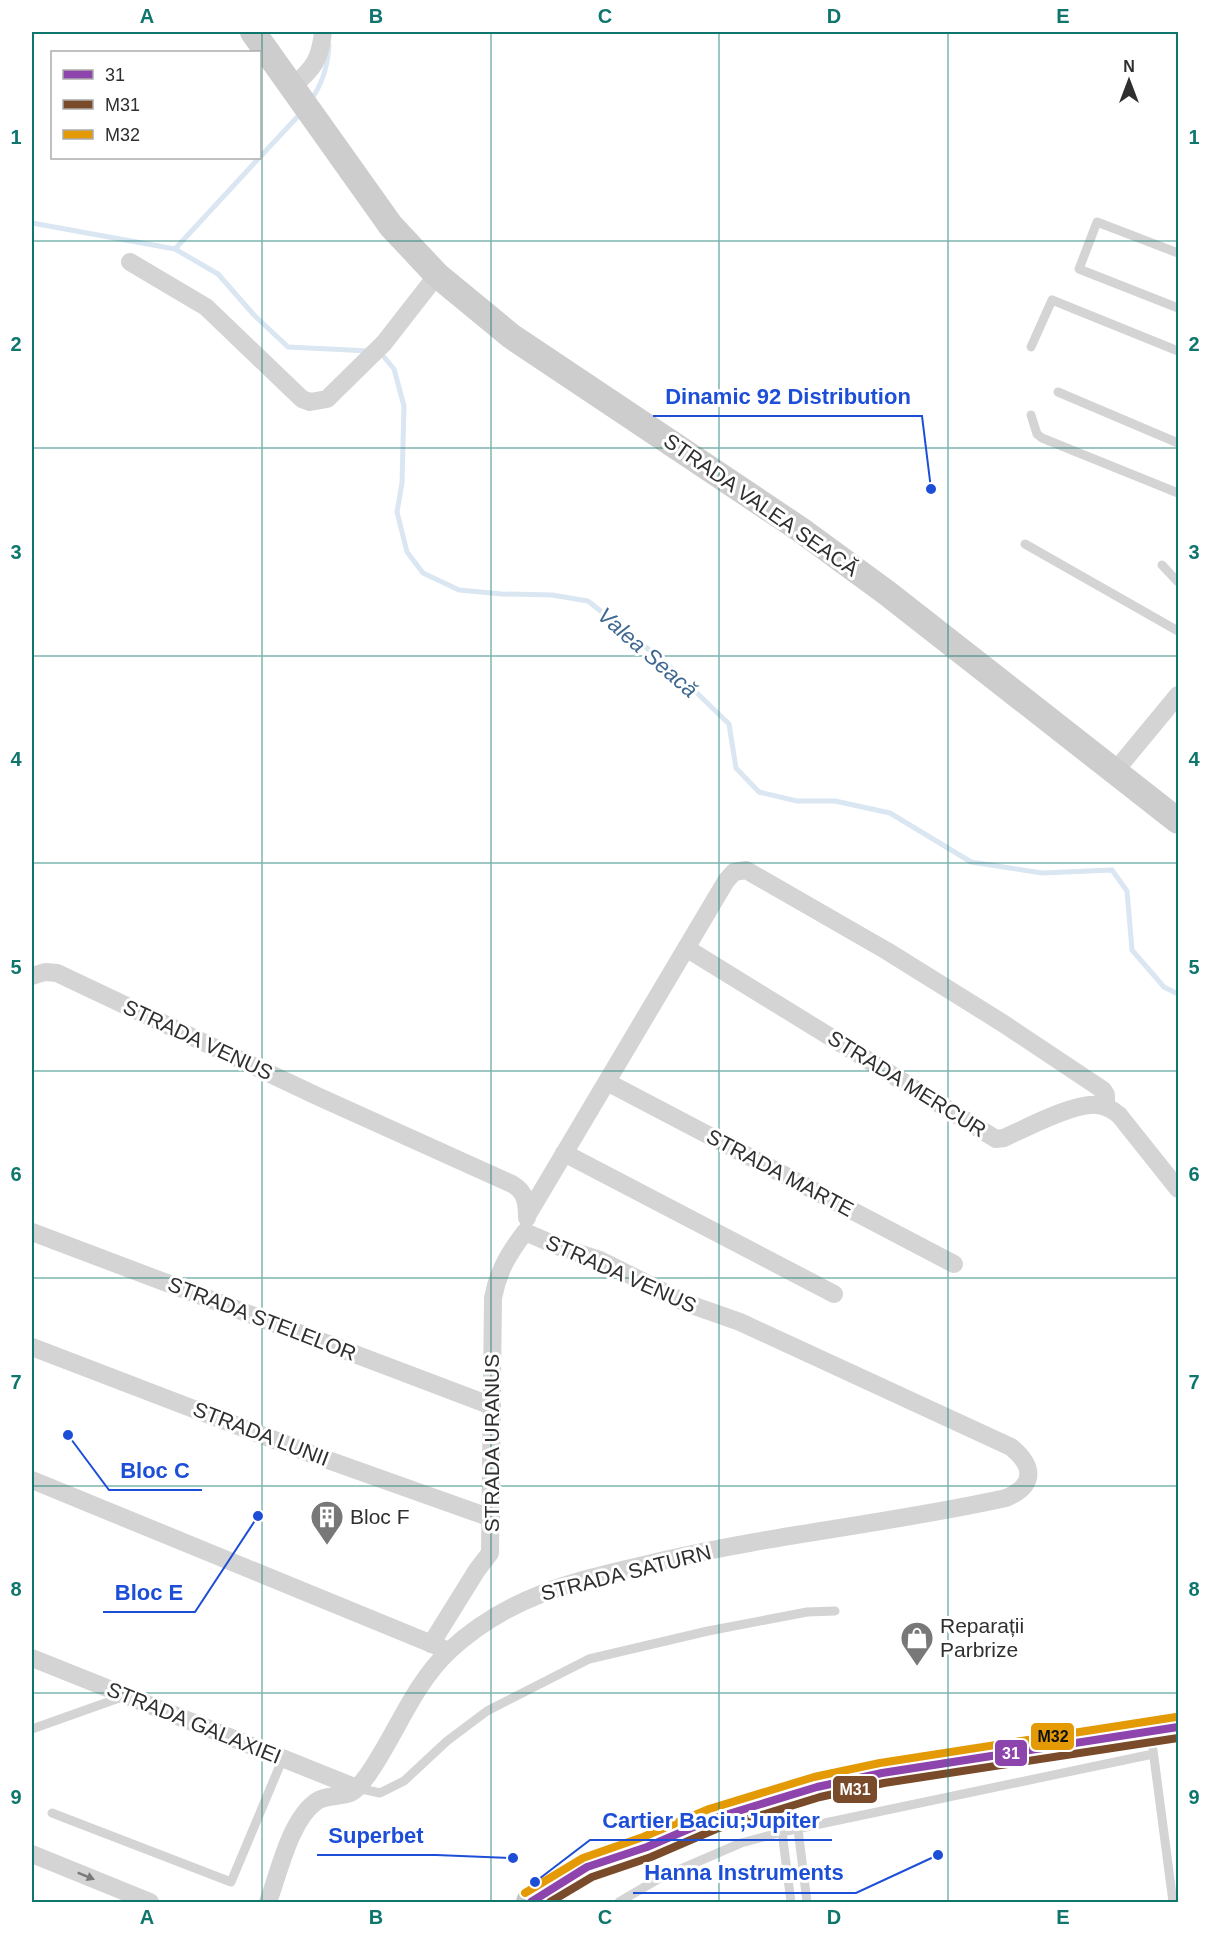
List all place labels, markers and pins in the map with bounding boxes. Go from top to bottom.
callout: Dinamic 92 Distribution [653,376,922,416]
callout: Bloc C [109,1450,202,1490]
building icon: Bloc F [309,1499,345,1546]
place label: Bloc F [350,1505,410,1528]
callout: Bloc E [103,1572,195,1612]
place label: Reparații Parbrize [940,1614,1024,1661]
shop icon: Reparații Parbrize [899,1620,935,1667]
callout: Cartier Baciu;Jupiter [590,1800,832,1840]
callout: Superbet [317,1815,436,1855]
callout: Hanna Instruments [633,1853,856,1893]

